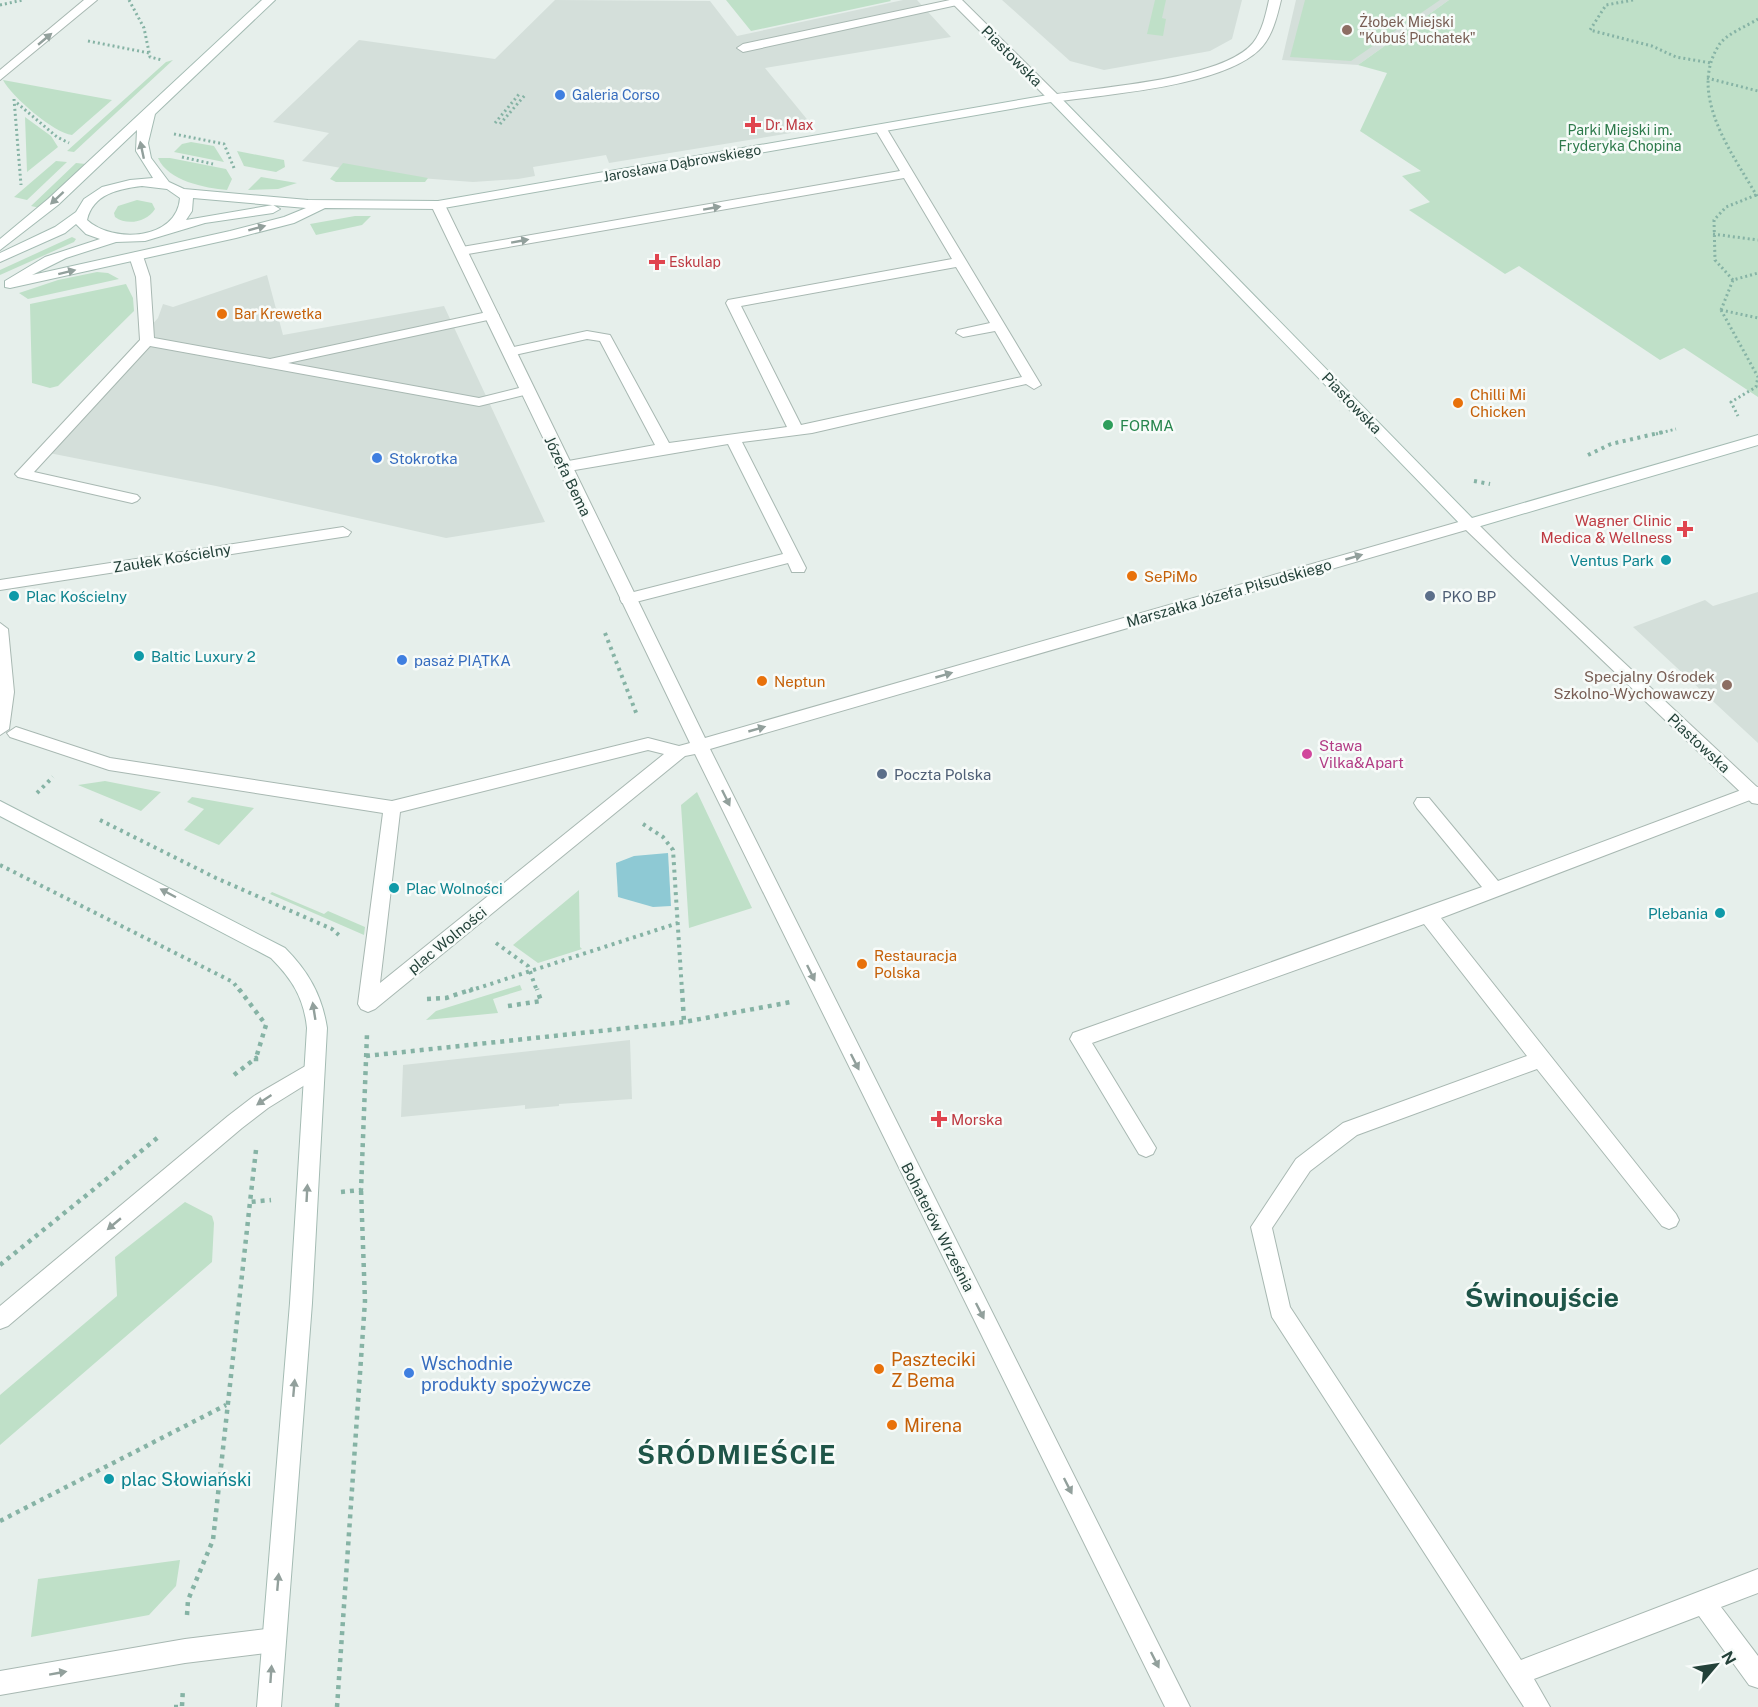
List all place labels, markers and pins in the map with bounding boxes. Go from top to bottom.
place label: Żłobek Miejski "Kubuś Puchatek" [1359,12,1476,46]
marker: Żłobek Miejski "Kubuś Puchatek" [1340,23,1354,37]
place label: Galeria Corso [572,87,660,103]
marker: Galeria Corso [553,88,567,102]
place label: Dr. Max [765,117,814,133]
marker: Dr. Max [746,118,760,132]
place label: Eskulap [669,254,721,270]
marker: Eskulap [650,255,664,269]
place label: Bar Krewetka [234,306,322,322]
marker: Bar Krewetka [215,307,229,321]
place label: Chilli Mi Chicken [1470,386,1526,420]
marker: Chilli Mi Chicken [1451,396,1465,410]
place label: FORMA [1120,417,1174,434]
marker: FORMA [1101,418,1115,432]
place label: Stokrotka [389,450,458,467]
marker: Stokrotka [370,451,384,465]
place label: Wagner Clinic Medica & Wellness [1540,512,1672,546]
marker: Wagner Clinic Medica & Wellness [1676,520,1694,538]
place label: Ventus Park [1570,552,1654,569]
marker: Ventus Park [1659,553,1673,567]
place label: SePiMo [1144,568,1197,585]
marker: SePiMo [1125,569,1139,583]
place label: Plac Kościelny [26,588,127,605]
place label: PKO BP [1442,588,1497,605]
marker: Plac Kościelny [7,589,21,603]
marker: PKO BP [1423,589,1437,603]
place label: Baltic Luxury 2 [151,648,256,665]
marker: Baltic Luxury 2 [132,649,146,663]
place label: pasaż PIĄTKA [414,652,511,669]
marker: pasaż PIĄTKA [395,653,409,667]
place label: Specjalny Ośrodek Szkolno-Wychowawczy [1554,668,1715,702]
place label: Neptun [774,673,826,690]
marker: Neptun [755,674,769,688]
marker: Specjalny Ośrodek Szkolno-Wychowawczy [1720,678,1734,692]
place label: Stawa Vilka&Apart [1319,737,1404,771]
marker: Stawa Vilka&Apart [1300,747,1314,761]
place label: Poczta Polska [894,766,991,783]
marker: Poczta Polska [875,767,889,781]
place label: Plac Wolności [406,880,503,897]
marker: Plac Wolności [387,881,401,895]
place label: Plebania [1648,905,1708,922]
marker: Plebania [1713,906,1727,920]
place label: Restauracja Polska [874,947,957,981]
marker: Restauracja Polska [855,957,869,971]
place label: Morska [951,1111,1003,1128]
marker: Morska [932,1112,946,1126]
place label: Paszteciki Z Bema [891,1349,976,1391]
place label: Wschodnie produkty spożywcze [421,1353,591,1395]
marker: Paszteciki Z Bema [872,1362,886,1376]
marker: Wschodnie produkty spożywcze [402,1366,416,1380]
place label: Mirena [904,1415,962,1436]
marker: Mirena [885,1418,899,1432]
place label: plac Słowiański [121,1469,252,1490]
marker: plac Słowiański [102,1472,116,1486]

